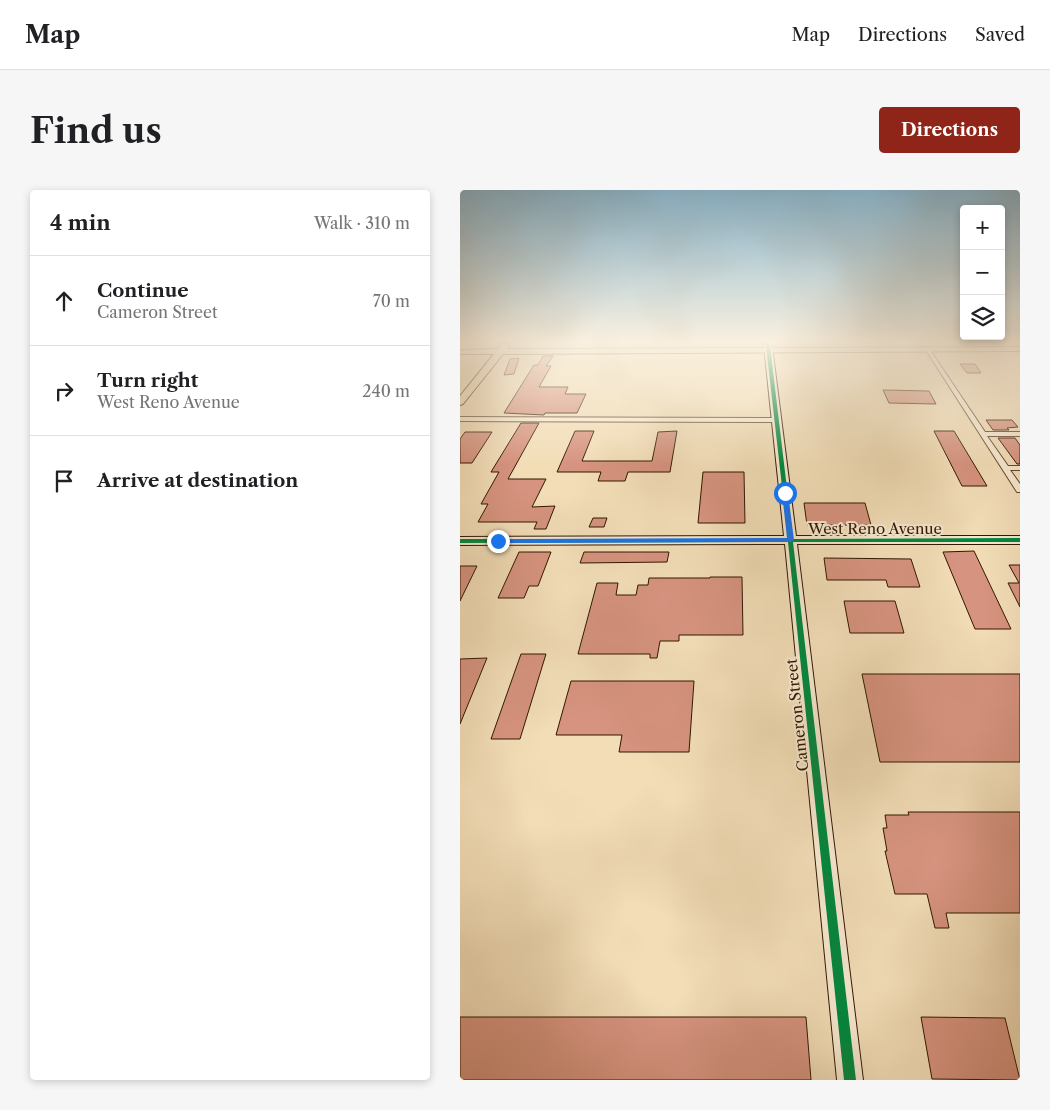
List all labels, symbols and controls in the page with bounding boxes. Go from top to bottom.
text: Map [25,20,80,49]
text: Map [791,24,830,46]
text: Directions [858,24,947,46]
text: Saved [975,24,1025,46]
button: Directions [879,107,1020,153]
text: Find us [30,109,162,152]
map controls [960,205,1005,340]
button: + [960,205,1005,250]
text: 4 min [50,210,111,235]
text: Walk · 310 m [314,213,410,233]
button: − [960,250,1005,295]
text: Continue [97,279,189,302]
icon: ahead [50,287,78,315]
text: 70 m [373,291,410,311]
button: layers [960,295,1005,340]
text: Cameron Street [97,302,218,322]
text: Turn right [97,369,198,392]
icon: right [50,377,78,405]
text: 240 m [362,381,410,401]
text: West Reno Avenue [97,392,240,412]
icon: arrive [50,467,78,495]
text: Arrive at destination [97,469,298,492]
route start [774,482,797,505]
street label: West Reno Avenue [807,519,942,538]
route end [487,530,510,553]
street label: Cameron Street [782,657,812,772]

